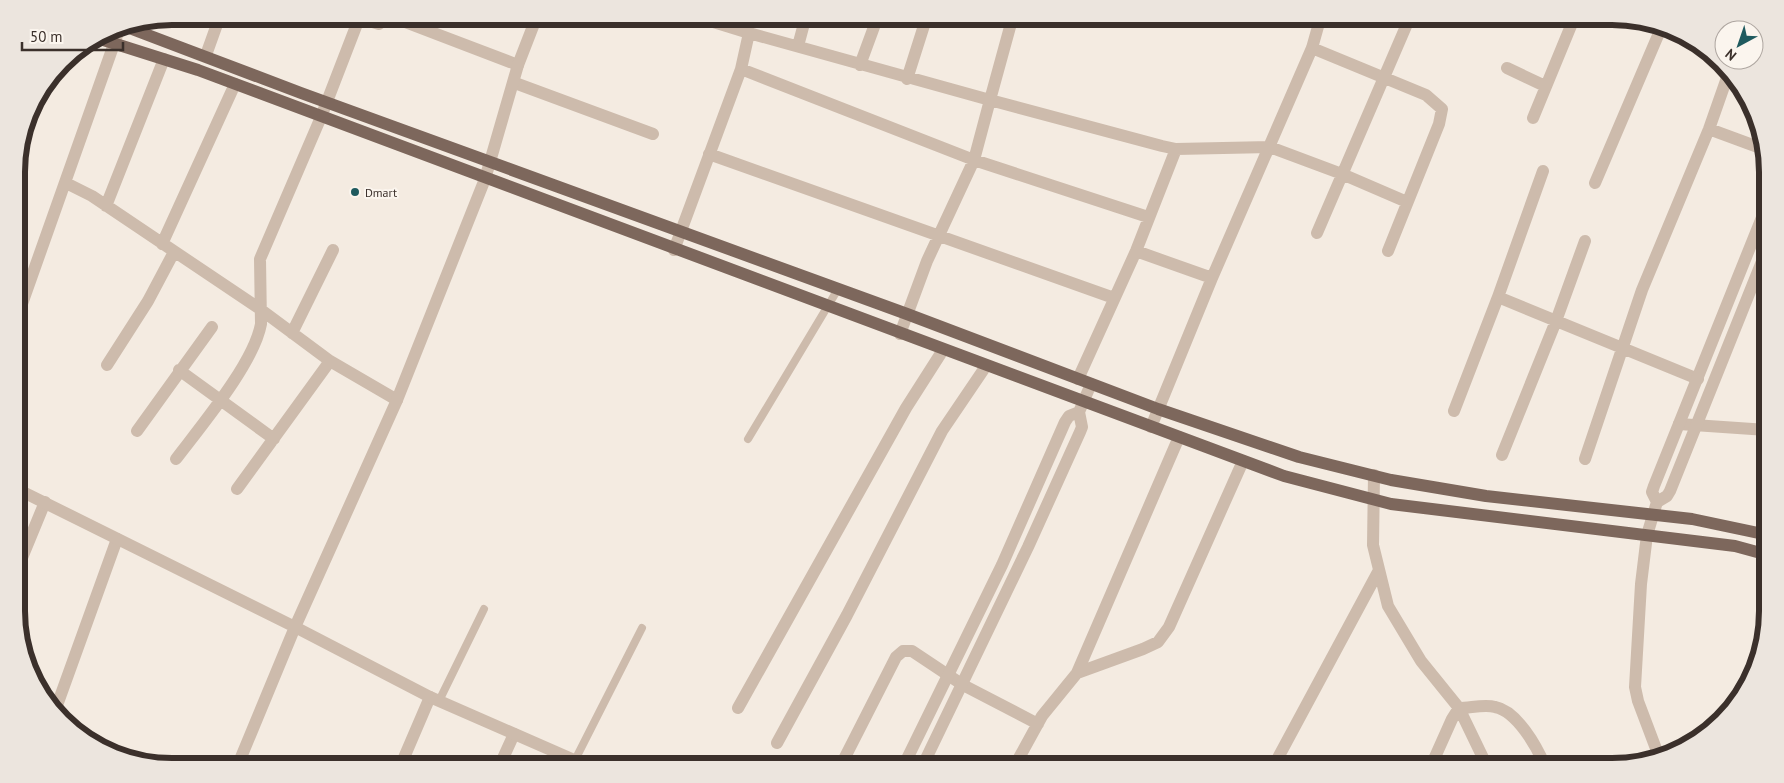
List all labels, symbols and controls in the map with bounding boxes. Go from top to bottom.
scale bar [22,20,124,52]
north arrow [1714,20,1764,70]
text: 50 m [30,27,63,46]
text: N [1721,45,1740,65]
place label: Dmart [365,185,397,200]
marker: Dmart [349,186,361,198]

